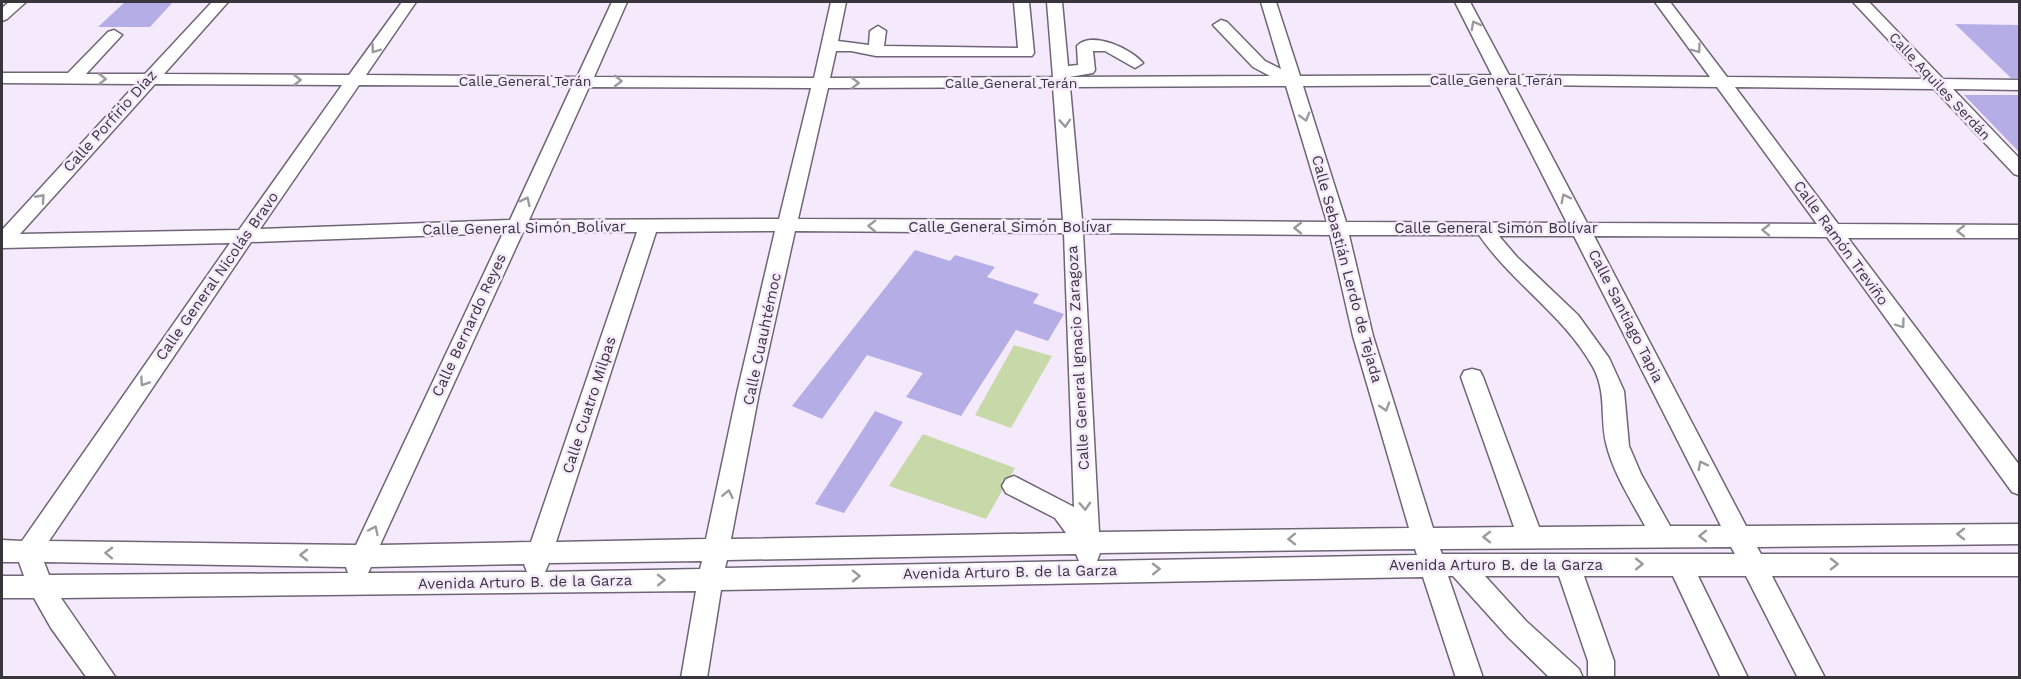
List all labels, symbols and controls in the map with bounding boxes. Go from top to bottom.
one-way arrow [1471,21,1482,31]
street label: Calle Aquiles Serdán [1886,29,1994,143]
one-way arrow [1690,42,1701,53]
one-way arrow [371,43,382,54]
street label: Calle Porfirio Díaz [59,66,161,176]
street label: Calle General Terán [1430,72,1562,88]
one-way arrow [97,73,106,85]
street label: Calle General Terán [459,73,591,89]
one-way arrow [292,74,301,86]
one-way arrow [613,75,622,87]
street label: Calle General Terán [945,75,1077,91]
one-way arrow [850,77,859,89]
one-way arrow [1298,111,1310,122]
one-way arrow [1058,118,1071,127]
street label: Calle Sebastián Lerdo de Tejada [1308,153,1386,385]
street label: Calle Ramón Treviño [1790,177,1892,309]
street label: Calle General Nicolás Bravo [152,188,282,364]
one-way arrow [1560,194,1572,205]
one-way arrow [34,195,45,205]
one-way arrow [519,196,531,207]
street label: Calle General Simón Bolívar [422,217,626,239]
street label: Calle General Simón Bolívar [908,218,1112,236]
street label: Calle General Simón Bolívar [1394,219,1598,237]
one-way arrow [868,220,877,232]
one-way arrow [1294,222,1303,234]
one-way arrow [1762,224,1771,236]
one-way arrow [1957,225,1966,237]
street label: Calle General Ignacio Zaragoza [1063,245,1093,471]
street label: Calle Santiago Tapia [1585,246,1668,386]
street label: Calle Bernardo Reyes [428,251,510,399]
street label: Calle Cuauhtémoc [739,271,785,407]
one-way arrow [1893,317,1904,328]
street label: Calle Cuatro Milpas [558,334,620,476]
one-way arrow [140,375,151,386]
one-way arrow [1377,401,1390,412]
one-way arrow [1698,460,1710,471]
one-way arrow [721,489,734,499]
one-way arrow [1079,502,1091,511]
one-way arrow [367,526,379,537]
one-way arrow [1957,528,1966,540]
one-way arrow [1699,529,1708,542]
one-way arrow [1483,531,1492,543]
one-way arrow [1288,533,1297,545]
one-way arrow [105,547,114,560]
one-way arrow [300,549,309,561]
street label: Avenida Arturo B. de la Garza [1389,556,1604,574]
one-way arrow [1634,558,1643,570]
one-way arrow [1829,558,1838,570]
street label: Avenida Arturo B. de la Garza [903,561,1118,583]
one-way arrow [1152,563,1161,576]
one-way arrow [852,570,861,582]
street label: Avenida Arturo B. de la Garza [418,571,633,593]
one-way arrow [657,574,666,586]

